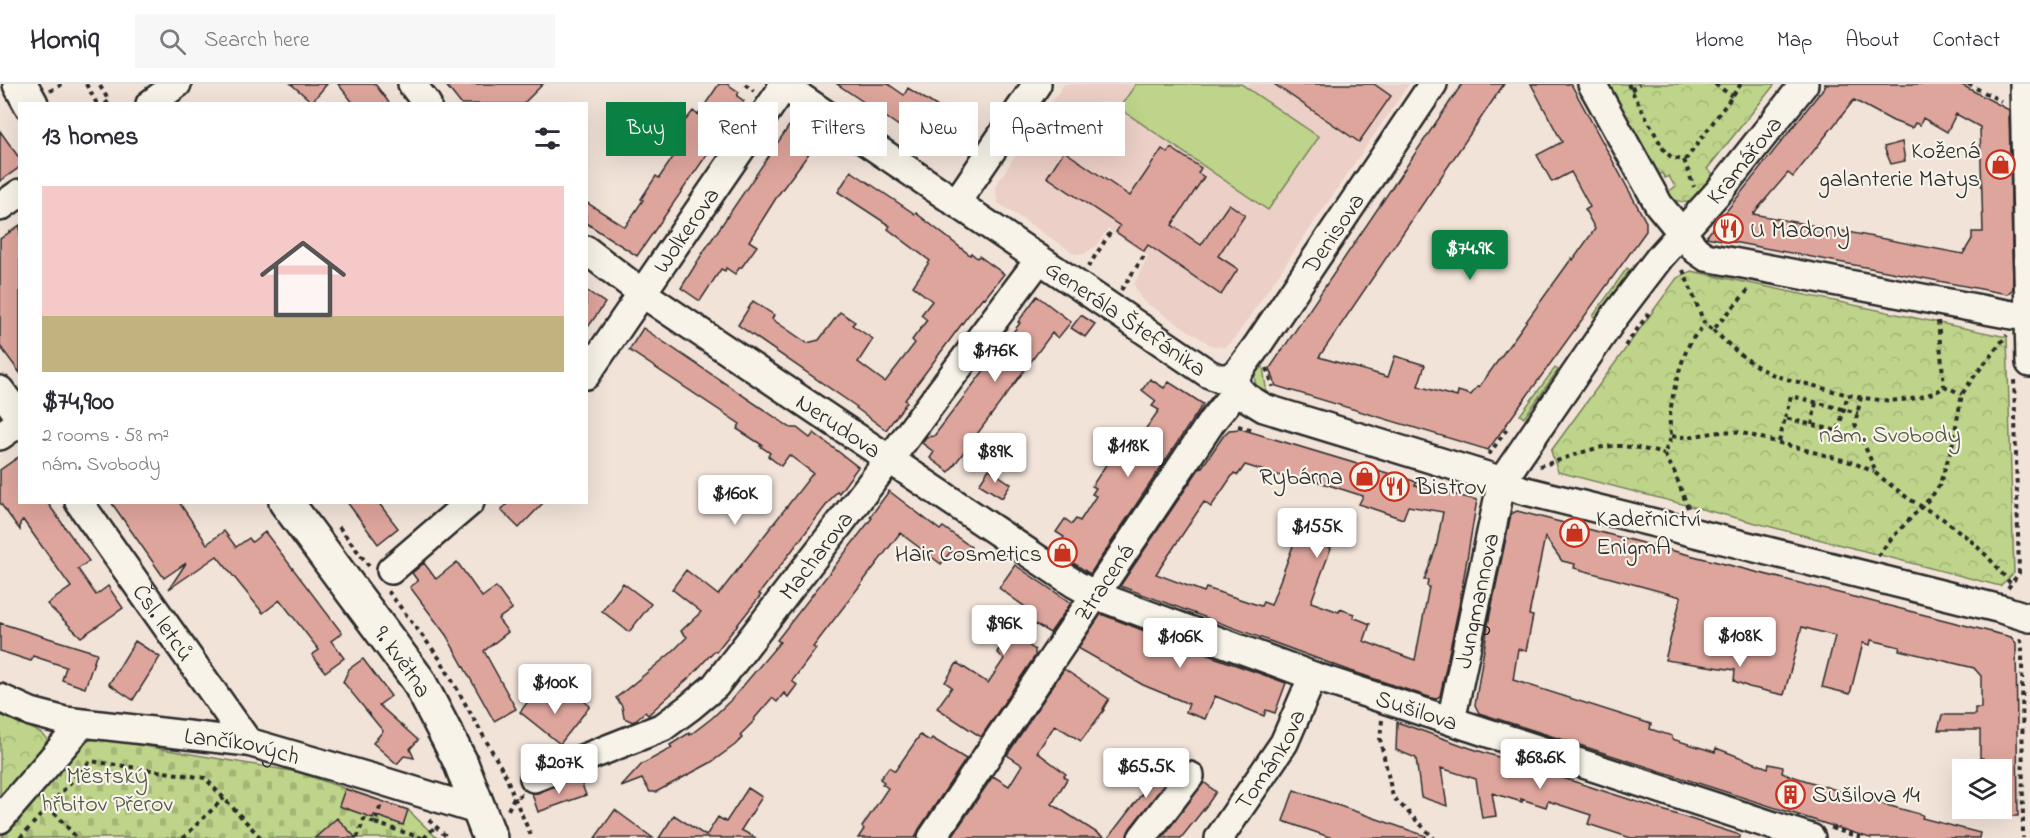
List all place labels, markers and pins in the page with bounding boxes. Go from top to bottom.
place label: Kožená galanterie Matys [1818,135,1980,199]
shop icon: Kožená galanterie Matys [1985,148,2017,180]
restaurant icon: U Madony [1713,213,1745,245]
place label: U Madony [1750,214,1850,250]
pin: $74.9K [1421,230,1519,281]
pin: $176K [953,332,1037,383]
pin: $118K [1086,427,1170,478]
pin: $89K [959,433,1031,484]
shop icon: Rybárna [1348,460,1380,492]
place label: Rybárna [1259,461,1343,497]
restaurant icon: Bistrov [1379,470,1411,502]
place label: Bistrov [1415,471,1487,506]
pin: $160K [693,475,777,526]
place label: Kadeřnictví EnigmA [1596,503,1701,566]
pin: $155K [1275,508,1359,559]
shop icon: Kadeřnictví EnigmA [1559,516,1591,548]
shop icon: Hair Cosmetics [1047,537,1079,569]
place label: Hair Cosmetics [895,538,1042,573]
pin: $96K [968,605,1040,656]
pin: $108K [1698,617,1782,668]
pin: $106K [1138,618,1222,669]
pin: $100K [513,664,597,715]
pin: $68.6K [1491,739,1589,790]
pin: $207K [517,744,601,795]
pin: $65.5K [1097,748,1195,799]
building icon: Sušilova 14 [1775,778,1807,810]
place label: Sušilova 14 [1812,779,1920,814]

